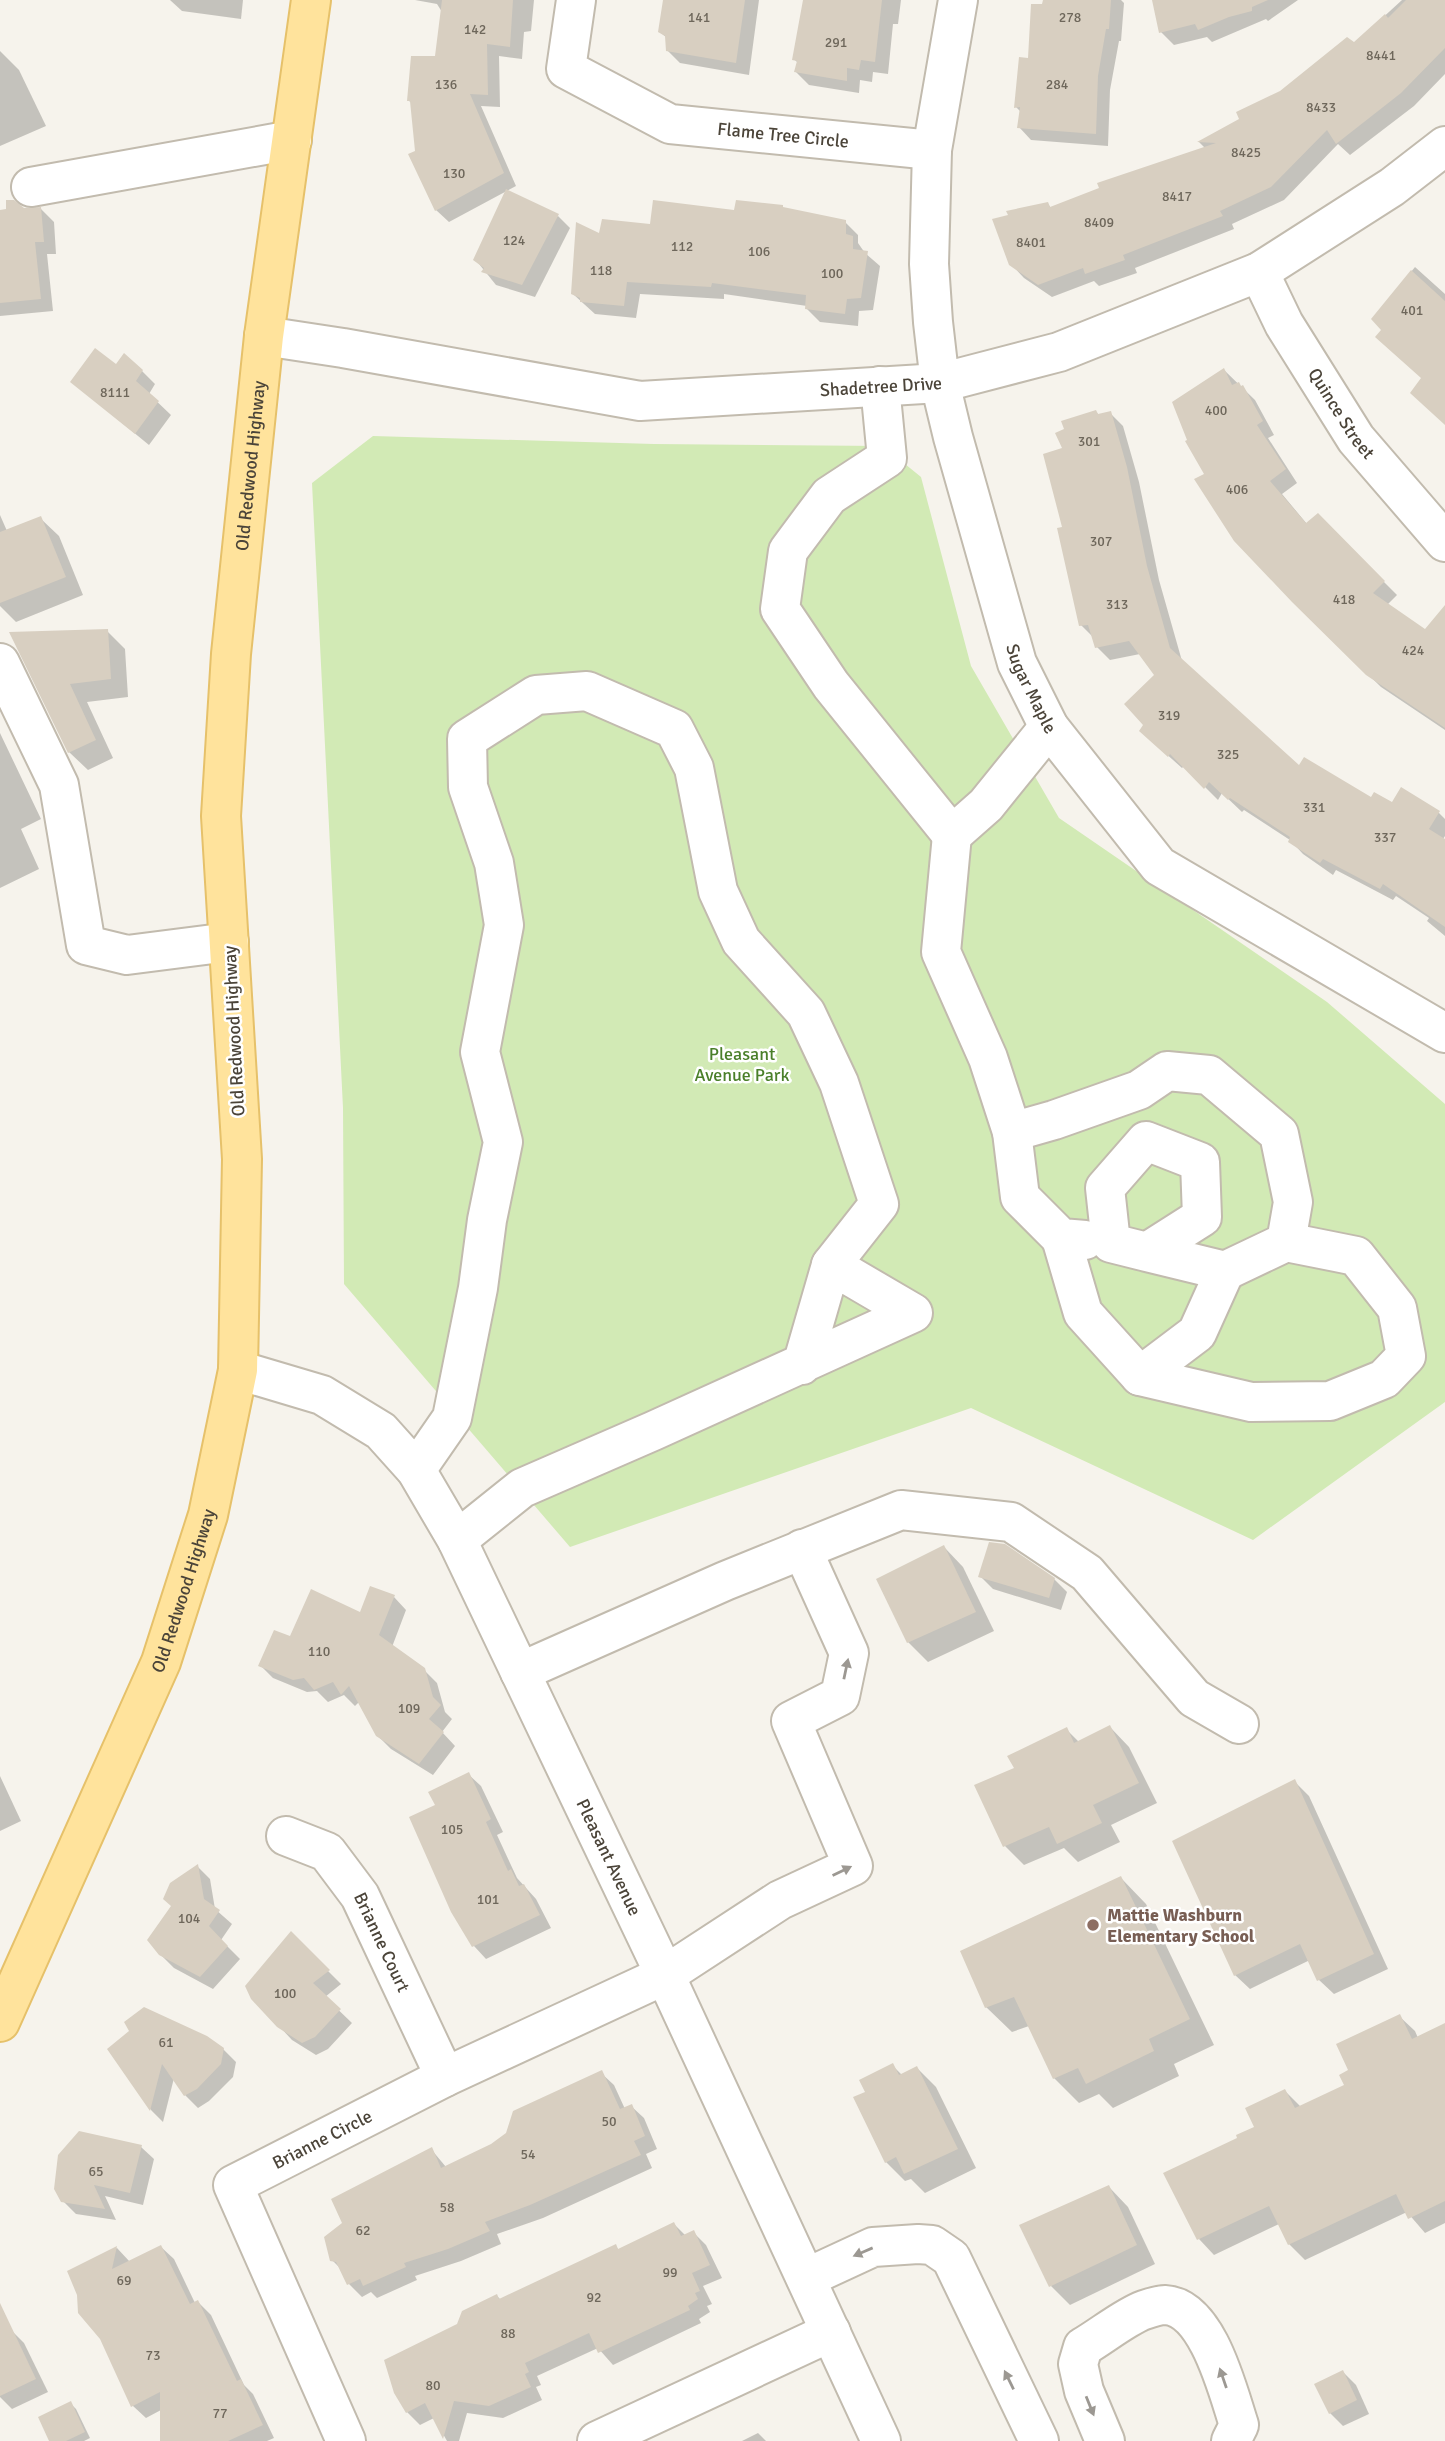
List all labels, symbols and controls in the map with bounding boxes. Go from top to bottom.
house number: 141 [688,9,710,26]
house number: 278 [1059,9,1081,26]
house number: 142 [464,21,486,38]
house number: 291 [825,34,847,51]
house number: 8441 [1366,47,1396,64]
house number: 136 [435,76,457,93]
house number: 284 [1046,76,1069,93]
house number: 8433 [1306,99,1336,116]
street label: Flame Tree Circle [716,118,850,153]
house number: 8425 [1231,144,1261,161]
house number: 130 [443,165,465,182]
house number: 8417 [1162,188,1192,205]
house number: 8409 [1084,214,1114,231]
house number: 124 [503,232,526,249]
house number: 8401 [1016,234,1046,251]
house number: 112 [671,238,693,255]
house number: 106 [748,243,770,260]
house number: 118 [590,262,612,279]
house number: 100 [821,265,843,282]
house number: 401 [1401,302,1423,319]
street label: Quince Street [1303,364,1379,464]
street label: Shadetree Drive [819,372,943,401]
street label: Old Redwood Highway [231,379,270,552]
house number: 8111 [100,384,130,401]
house number: 400 [1205,402,1227,419]
house number: 301 [1078,433,1100,450]
house number: 406 [1226,481,1248,498]
house number: 307 [1090,533,1112,550]
house number: 418 [1333,591,1355,608]
house number: 313 [1106,596,1128,613]
street label: Sugar Maple [1001,641,1061,738]
house number: 424 [1402,642,1425,659]
house number: 319 [1158,707,1180,724]
house number: 325 [1217,746,1239,763]
house number: 331 [1303,799,1325,816]
house number: 337 [1374,829,1396,846]
street label: Old Redwood Highway [219,945,249,1117]
park label: Pleasant Avenue Park [695,1043,789,1086]
street label: Old Redwood Highway [147,1507,220,1676]
house number: 110 [308,1643,330,1660]
one-way arrow [840,1658,851,1680]
house number: 109 [398,1700,420,1717]
street label: Pleasant Avenue [571,1795,646,1919]
house number: 105 [441,1821,463,1838]
one-way arrow [832,1866,852,1877]
street label: Brianne Court [349,1889,414,1995]
house number: 101 [477,1891,499,1908]
place label: Mattie Washburn Elementary School [1107,1904,1255,1947]
house number: 104 [178,1910,201,1927]
marker: Mattie Washburn Elementary School [1085,1917,1101,1933]
house number: 100 [274,1985,296,2002]
house number: 61 [158,2034,174,2051]
street label: Brianne Circle [269,2105,376,2174]
house number: 50 [601,2113,617,2130]
house number: 54 [520,2146,536,2163]
house number: 65 [88,2163,104,2180]
house number: 58 [439,2199,455,2216]
house number: 62 [355,2222,371,2239]
one-way arrow [853,2247,874,2258]
house number: 99 [662,2264,678,2281]
house number: 69 [116,2272,132,2289]
house number: 92 [586,2289,602,2306]
house number: 88 [500,2325,516,2342]
house number: 73 [145,2347,161,2364]
one-way arrow [1217,2367,1228,2388]
one-way arrow [1003,2370,1014,2390]
house number: 80 [425,2377,441,2394]
one-way arrow [1084,2395,1095,2416]
house number: 77 [212,2405,228,2422]

